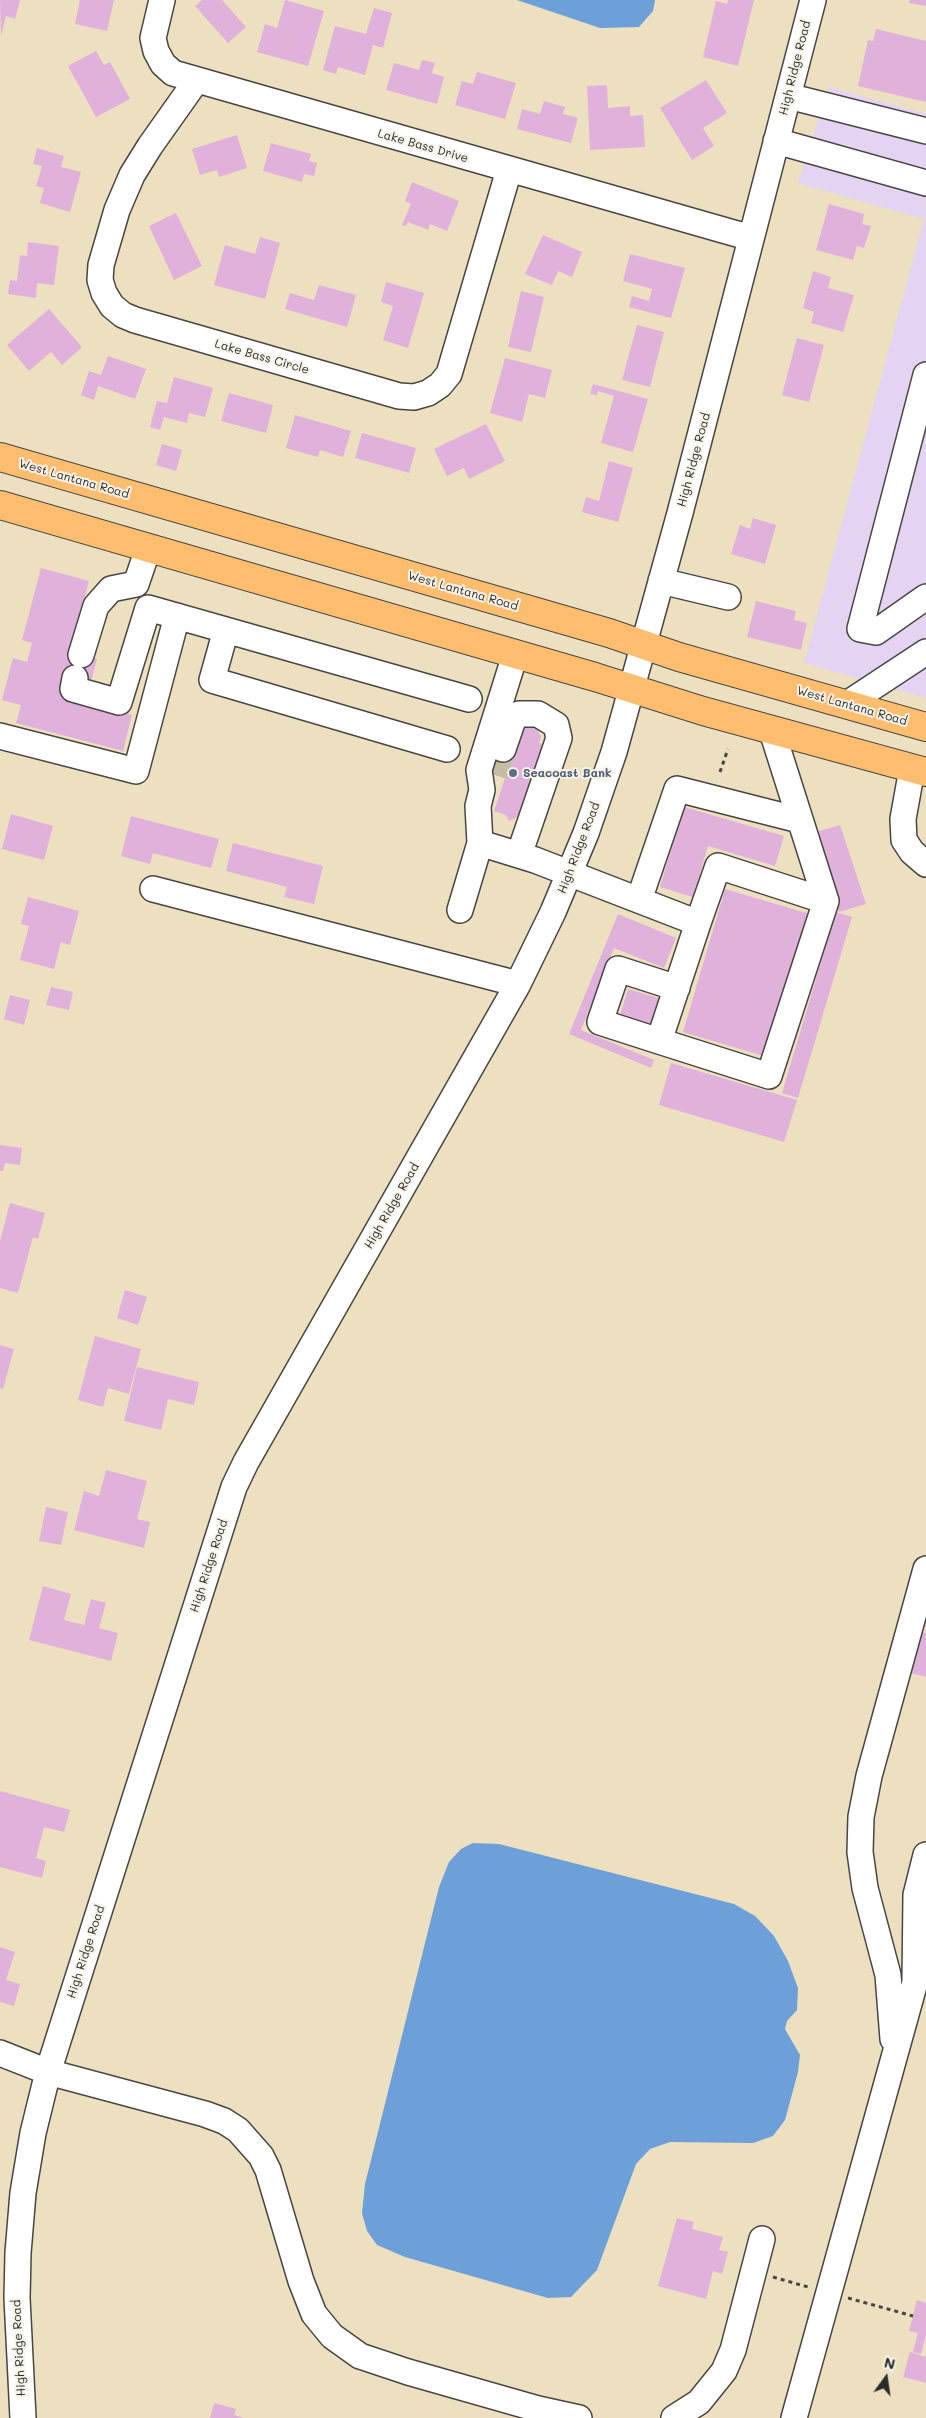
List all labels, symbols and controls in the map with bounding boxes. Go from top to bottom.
street label: High Ridge Road [776,19,814,117]
street label: Lake Bass Drive [376,126,470,166]
street label: Lake Bass Circle [213,337,311,377]
street label: High Ridge Road [675,411,713,509]
street label: West Lantana Road [17,456,131,502]
street label: West Lantana Road [406,568,520,614]
street label: West Lantana Road [795,683,909,729]
place label: Seacoast Bank [523,766,611,780]
marker: Seacoast Bank [507,767,519,779]
street label: High Ridge Road [555,800,603,896]
street label: High Ridge Road [362,1160,422,1252]
street label: High Ridge Road [187,1518,231,1614]
street label: High Ridge Road [64,1904,108,2000]
street label: High Ridge Road [9,2299,29,2397]
text: N [882,2352,897,2373]
north arrow [861,2353,911,2403]

